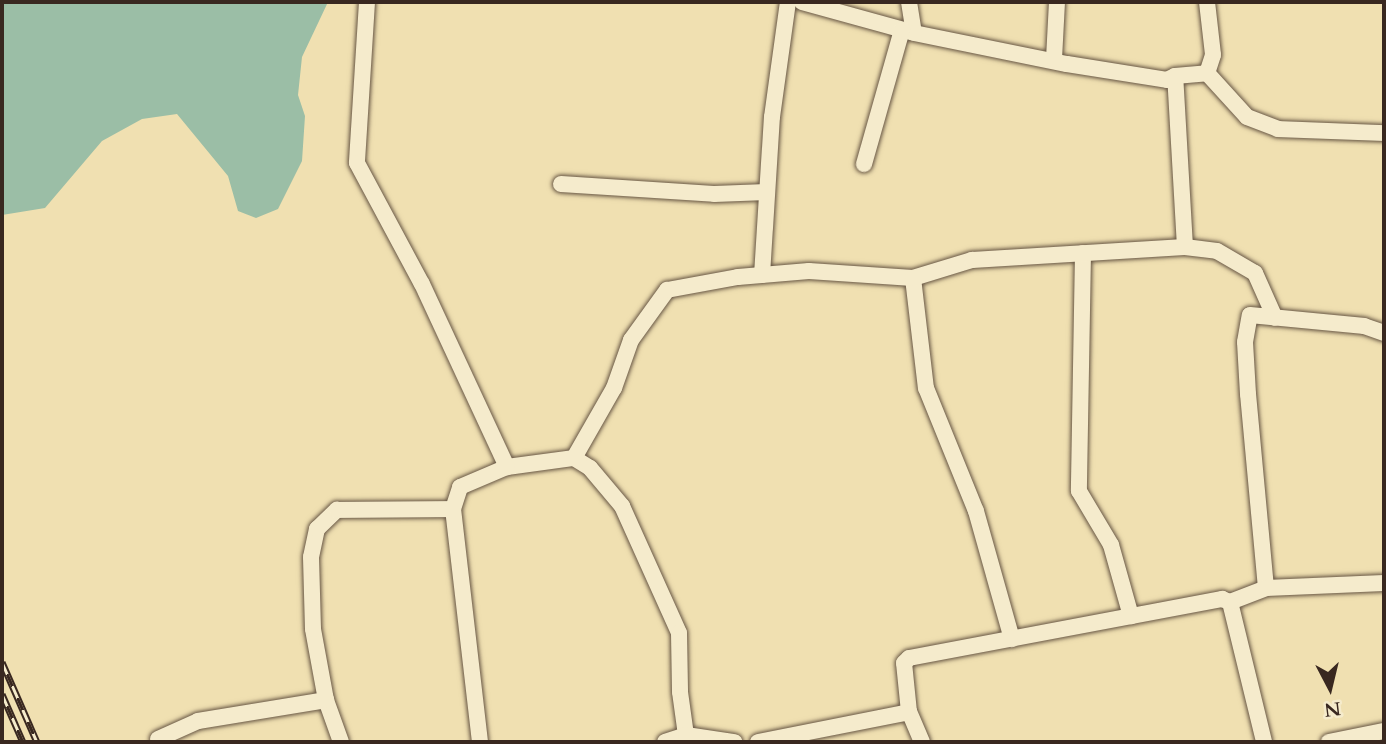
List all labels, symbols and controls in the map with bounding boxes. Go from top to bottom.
north arrow [1295,653,1365,723]
text: N [1323,695,1342,723]

